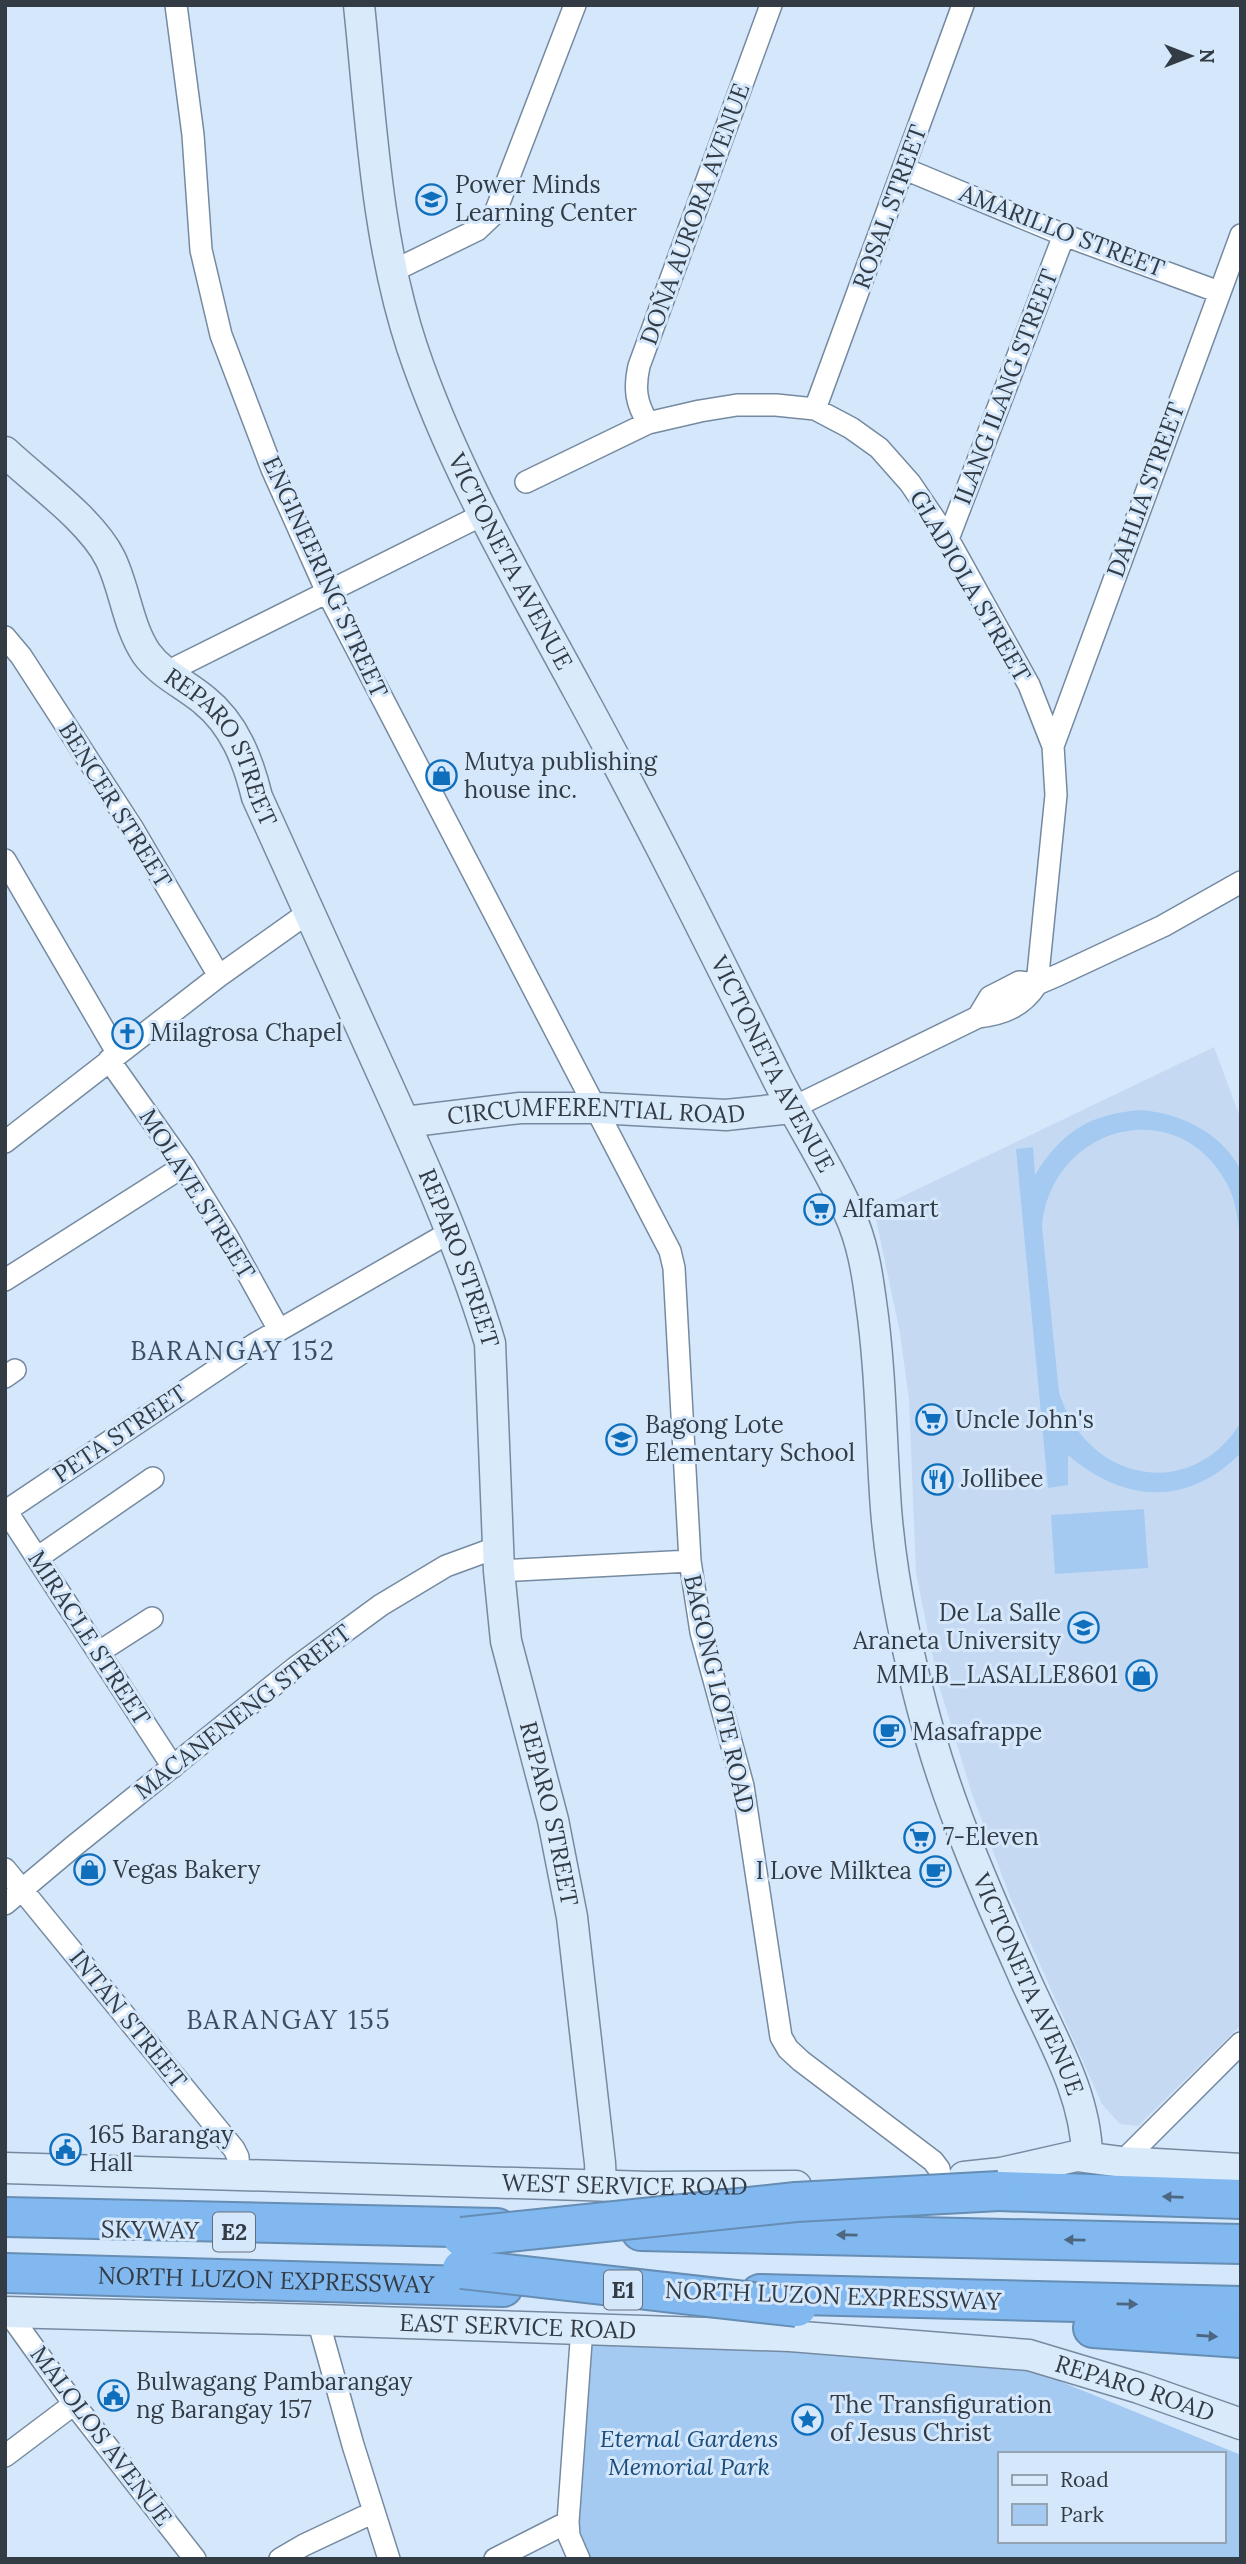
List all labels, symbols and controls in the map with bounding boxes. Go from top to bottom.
north arrow [1155,21,1225,91]
text: N [1195,49,1219,64]
street label: DOÑA AURORA AVENUE [633,79,756,349]
street label: ROSAL STREET [846,121,934,293]
place label: Power Minds Learning Center [455,169,638,228]
street label: AMARILLO STREET [954,177,1169,284]
school or university icon: Power Minds Learning Center [415,182,449,216]
street label: ILANG ILANG STREET [946,265,1065,509]
street label: DAHLIA STREET [1100,398,1192,581]
street label: VICTONETA AVENUE [441,447,580,675]
street label: ENGINEERING STREET [256,451,395,702]
street label: GLADIOLA STREET [903,484,1038,687]
street label: REPARO STREET [159,661,284,831]
street label: BENCER STREET [52,716,179,894]
place label: Mutya publishing house inc. [464,746,658,805]
shop icon: Mutya publishing house inc. [424,759,458,793]
street label: VICTONETA AVENUE [703,950,842,1177]
church icon: Milagrosa Chapel [110,1016,144,1050]
place label: Milagrosa Chapel [150,1017,342,1048]
street label: CIRCUMFERENTIAL ROAD [445,1092,747,1132]
street label: MOLAVE STREET [133,1103,262,1285]
street label: REPARO STREET [412,1164,506,1351]
supermarket icon: Alfamart [803,1192,837,1226]
place label: Alfamart [842,1193,939,1224]
district label: BARANGAY 152 [130,1334,336,1367]
street label: PETA STREET [47,1377,193,1490]
supermarket icon: Uncle John's [915,1403,949,1437]
place label: Uncle John's [955,1404,1094,1435]
place label: Bagong Lote Elementary School [645,1409,855,1468]
school or university icon: Bagong Lote Elementary School [605,1422,639,1456]
restaurant icon: Jollibee [921,1462,955,1496]
place label: Jollibee [960,1463,1044,1494]
street label: MIRACLE STREET [21,1544,158,1731]
street label: BAGONG LOTE ROAD [677,1571,762,1816]
place label: De La Salle Araneta University [852,1597,1061,1656]
school or university icon: De La Salle Araneta University [1067,1610,1101,1644]
street label: MACANENENG STREET [128,1617,357,1806]
shop icon: MMLB_LASALLE8601 [1124,1658,1158,1692]
place label: MMLB_LASALLE8601 [876,1659,1118,1690]
cafe icon: Masafrappe [872,1715,906,1749]
place label: Masafrappe [912,1716,1042,1747]
street label: REPARO STREET [513,1718,585,1908]
supermarket icon: 7-Eleven [903,1820,937,1854]
place label: 7-Eleven [943,1821,1039,1852]
shop icon: Vegas Bakery [73,1853,107,1887]
place label: Vegas Bakery [112,1854,261,1885]
cafe icon: I Love Milktea [918,1854,952,1888]
place label: I Love Milktea [756,1855,912,1886]
street label: VICTONETA AVENUE [965,1868,1091,2099]
street label: INTAN STREET [63,1943,194,2094]
district label: BARANGAY 155 [186,2003,392,2036]
place label: 165 Barangay Hall [89,2119,234,2178]
public building icon: 165 Barangay Hall [49,2132,83,2166]
street label: WEST SERVICE ROAD [501,2167,748,2202]
one-way arrow [1161,2191,1183,2202]
road number: E2 [213,2212,255,2252]
street label: SKYWAY [101,2213,200,2246]
one-way arrow [836,2230,858,2241]
one-way arrow [1063,2234,1085,2246]
street label: NORTH LUZON EXPRESSWAY [97,2260,435,2300]
road number: E1 [604,2270,642,2310]
street label: NORTH LUZON EXPRESSWAY [664,2274,1002,2317]
one-way arrow [1116,2298,1138,2310]
street label: EAST SERVICE ROAD [399,2307,637,2346]
one-way arrow [1197,2331,1219,2342]
street label: MALOLOS AVENUE [24,2339,179,2532]
street label: REPARO ROAD [1051,2348,1219,2428]
place label: Bulwagang Pambarangay ng Barangay 157 [136,2366,413,2425]
public building icon: Bulwagang Pambarangay ng Barangay 157 [96,2379,130,2413]
place label: The Transfiguration of Jesus Christ [830,2389,1052,2448]
place icon: The Transfiguration of Jesus Christ [790,2402,824,2436]
park label: Eternal Gardens Memorial Park [600,2423,778,2482]
legend [998,2452,1225,2543]
text: Road [1060,2466,1109,2493]
text: Park [1060,2501,1104,2528]

